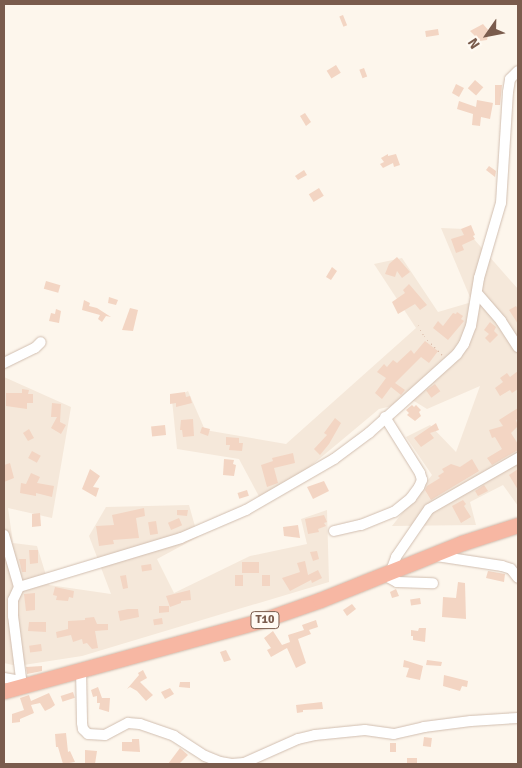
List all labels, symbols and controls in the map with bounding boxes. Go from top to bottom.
north arrow [462,10,512,60]
text: N [464,35,484,52]
road number: T10 [250,610,280,630]

